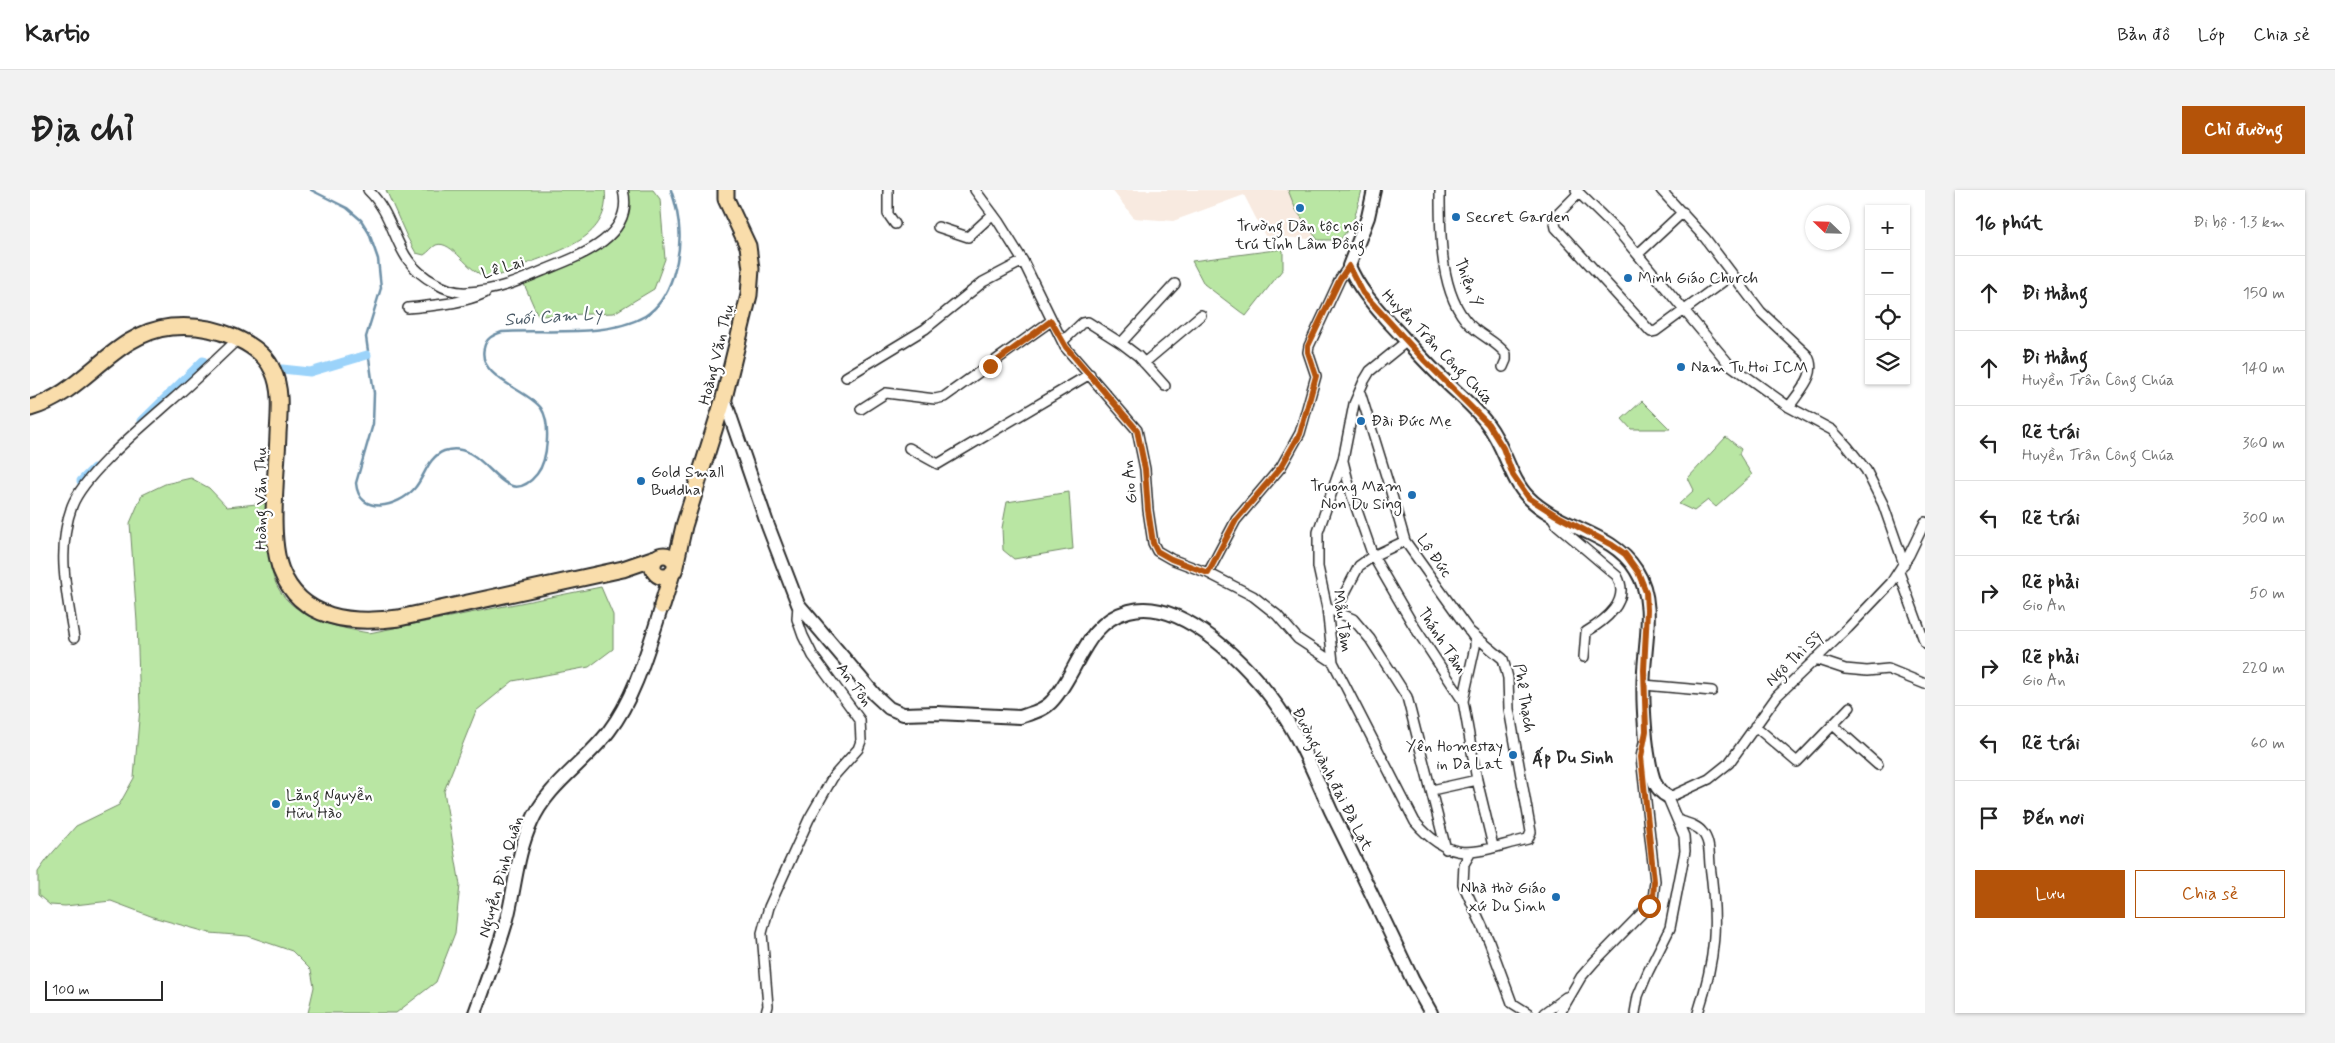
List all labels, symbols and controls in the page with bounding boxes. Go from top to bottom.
text: Kartio [25,19,90,50]
text: Bản đồ [2117,23,2170,47]
text: Lớp [2198,23,2225,47]
text: Chia sẻ [2253,23,2310,47]
button: Chỉ đường [2182,106,2305,154]
text: Địa chỉ [30,107,134,153]
marker: Trường Dân tộc nội trú tỉnh Lâm Đồng [1294,202,1306,214]
north arrow [1805,205,1850,250]
map controls [1865,205,1910,385]
button: + [1865,205,1910,250]
place label: Secret Garden [1466,207,1570,228]
text: 16 phút [1975,209,2043,237]
marker: Secret Garden [1450,211,1462,223]
text: Đi bộ · 1.3 km [2193,212,2285,233]
place label: Trường Dân tộc nội trú tỉnh Lâm Đồng [1234,216,1365,256]
button: − [1865,250,1910,295]
street label: Lê Lai [479,252,527,284]
street label: Thiện Ý [1449,255,1487,311]
place label: Minh Giáo Church [1638,268,1758,289]
marker: Minh Giáo Church [1622,272,1634,284]
icon: ahead [1975,279,2003,307]
text: Đi thẳng [2022,281,2088,306]
text: 150 m [2243,283,2285,304]
street label: Huyền Trân Công Chúa [1376,285,1497,410]
button: locate [1865,295,1910,340]
street label: Hoàng Văn Thụ [694,301,741,407]
water label: Suối Cam Ly [503,302,604,332]
button: layers [1865,340,1910,385]
text: Đi thẳng [2022,345,2088,370]
icon: ahead [1975,354,2003,382]
route end [979,355,1002,378]
place label: Nam Tu Hoi ICM [1691,357,1808,378]
text: 140 m [2241,358,2285,379]
marker: Nam Tu Hoi ICM [1675,361,1687,373]
text: Huyền Trân Công Chúa [2022,370,2174,391]
place label: Đài Đức Mẹ [1371,411,1452,432]
marker: Đài Đức Mẹ [1355,415,1367,427]
text: Rẽ trái [2022,420,2080,445]
icon: left [1975,429,2003,457]
text: 360 m [2242,433,2285,454]
text: Huyền Trân Công Chúa [2022,445,2174,466]
street label: Hoàng Văn Thụ [251,446,273,550]
street label: Gio An [1117,459,1143,505]
place label: Gold Small Buddha [651,462,725,501]
marker: Gold Small Buddha [635,475,647,487]
place label: Truong Mam Non Du Sing [1310,476,1402,516]
marker: Truong Mam Non Du Sing [1406,489,1418,501]
icon: left [1975,504,2003,532]
text: Rẽ trái [2022,506,2080,531]
text: 300 m [2242,508,2285,529]
street label: Lộ Đức [1412,530,1457,582]
text: Rẽ phải [2022,570,2079,595]
icon: right [1975,579,2003,607]
text: 50 m [2249,583,2285,604]
street label: Mẫu Tâm [1327,589,1357,653]
text: Gio An [2022,595,2065,616]
street label: Thánh Tâm [1413,604,1471,678]
street label: Ngô Thì Sỹ [1761,627,1828,692]
text: Rẽ phải [2022,645,2079,670]
icon: right [1975,654,2003,682]
text: 220 m [2242,658,2285,679]
street label: An Tôn [831,659,877,711]
street label: Phê Thạch [1508,662,1540,734]
text: Gio An [2022,670,2065,691]
street label: Đường vành đai Đà Lạt [1286,704,1377,855]
icon: left [1975,729,2003,757]
text: Rẽ trái [2022,731,2080,756]
text: 60 m [2251,733,2285,754]
place label: Yên Homestay in Da Lat [1406,736,1504,775]
district label: Ấp Du Sinh [1533,746,1613,770]
marker: Yên Homestay in Da Lat [1507,749,1519,761]
place label: Lăng Nguyễn Hữu Hào [286,785,372,824]
marker: Lăng Nguyễn Hữu Hào [270,798,282,810]
icon: arrive [1975,804,2003,832]
text: Đến nơi [2022,806,2084,831]
street label: Nguyễn Đình Quân [474,814,529,940]
button: Lưu [1975,870,2125,918]
button: Chia sẻ [2135,870,2285,918]
place label: Nhà thờ Giáo xứ Du Sinh [1461,878,1546,917]
marker: Nhà thờ Giáo xứ Du Sinh [1550,891,1562,903]
route start [1638,895,1661,918]
scale bar [45,978,162,1001]
text: 100 m [52,981,90,999]

